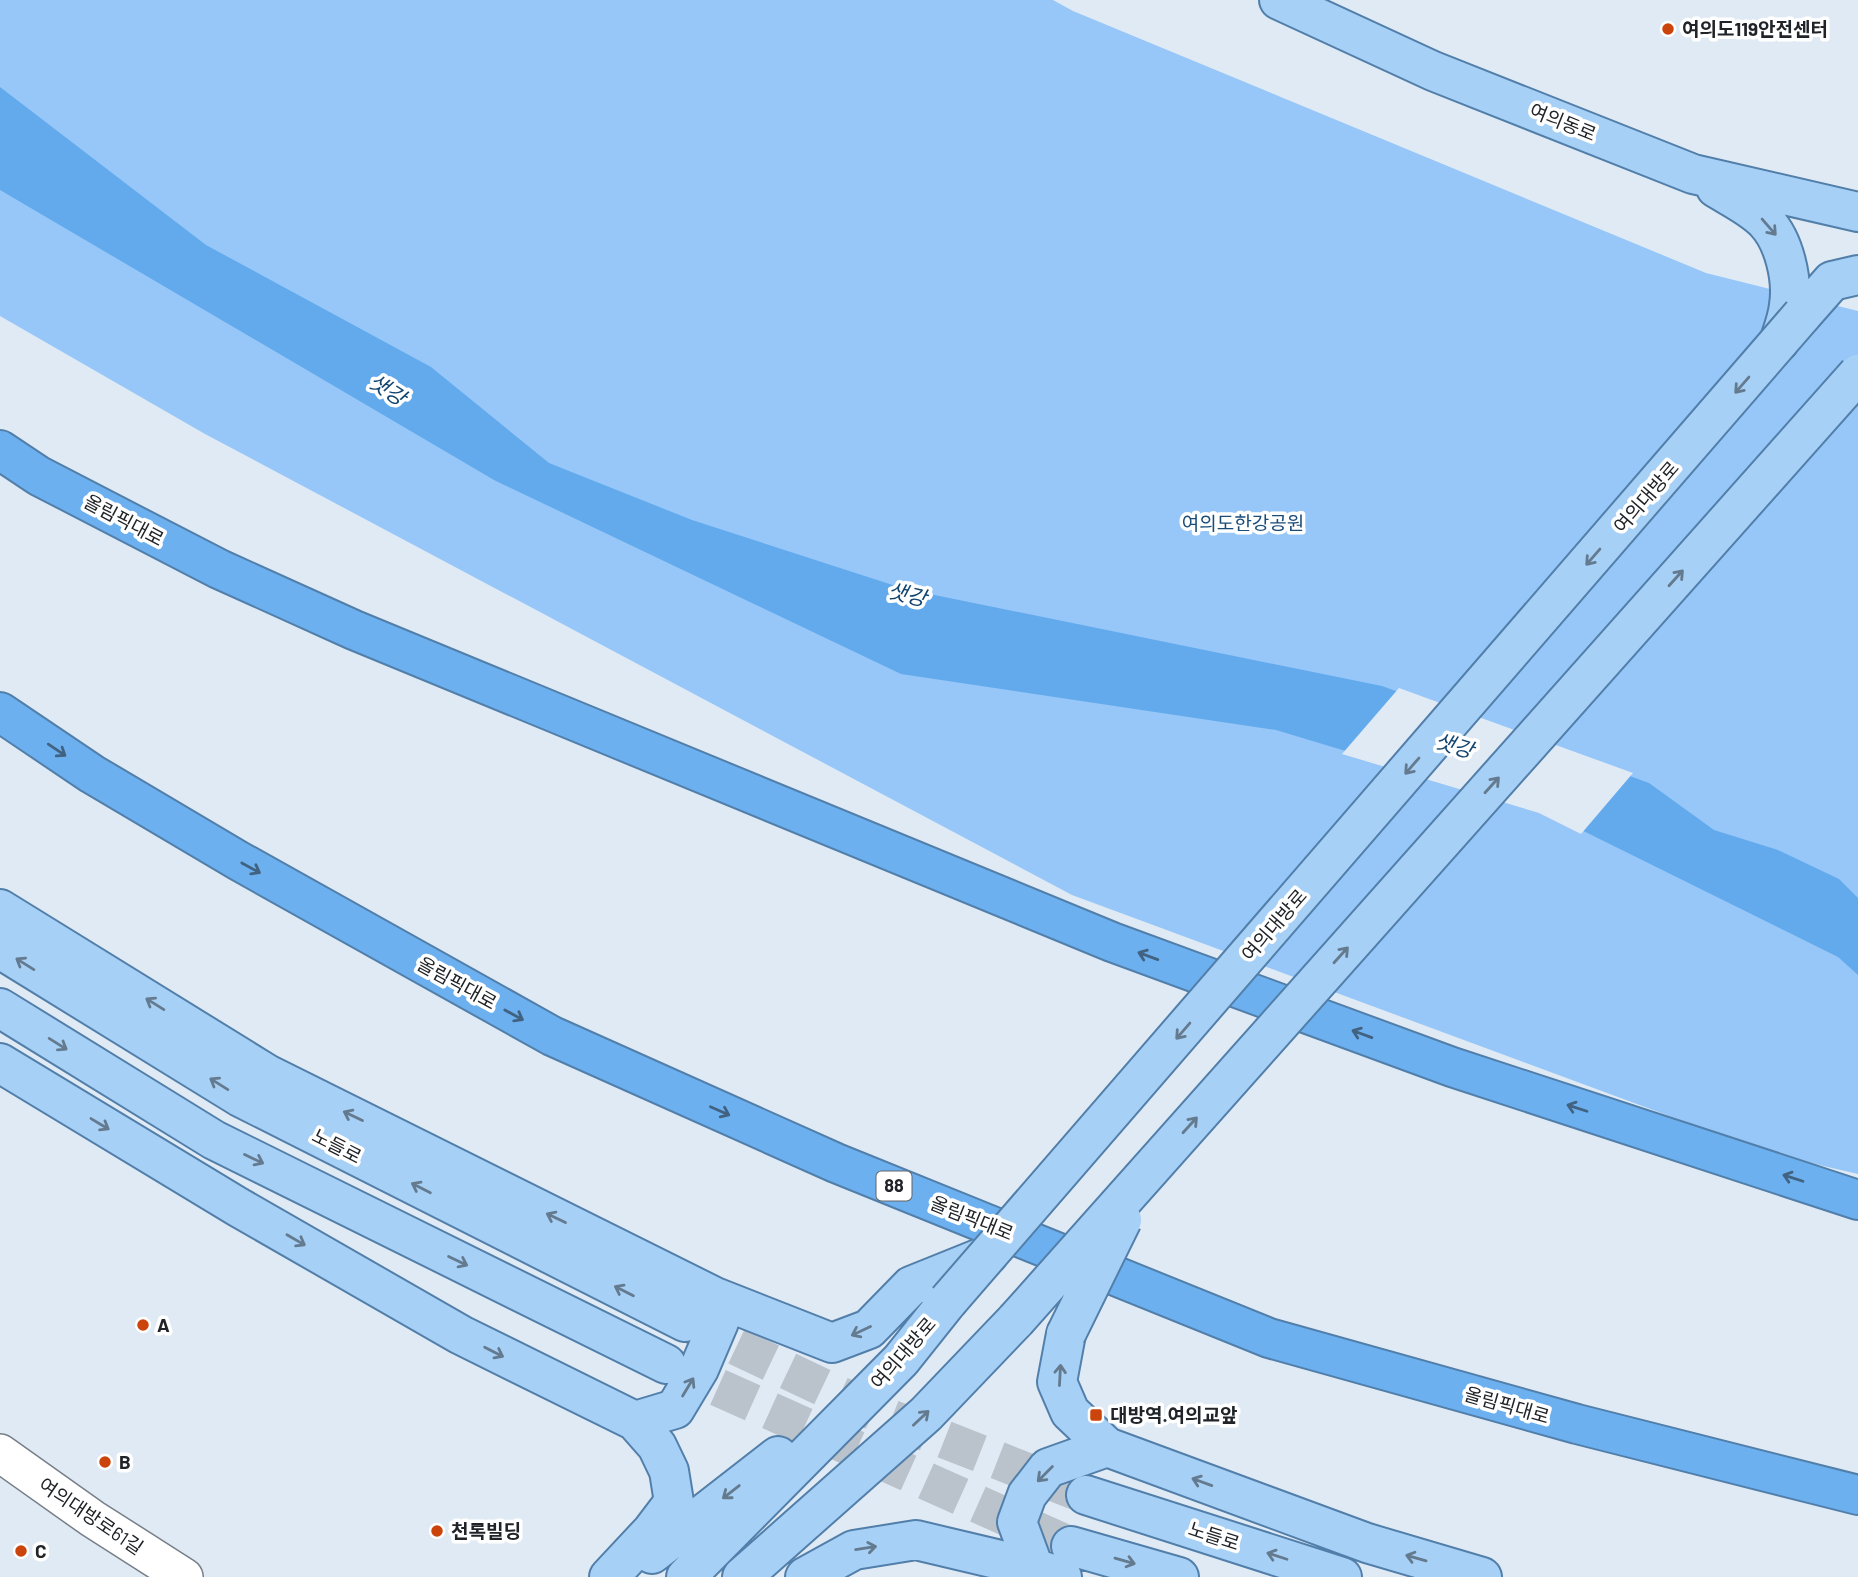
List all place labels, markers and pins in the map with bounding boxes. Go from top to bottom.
place label: 여의도119안전센터 [1682,17,1828,40]
marker: 여의도119안전센터 [1660,21,1676,37]
place label: A [157,1313,170,1336]
marker: A [135,1317,151,1333]
place label: 대방역.여의교앞 [1110,1403,1238,1426]
marker: 대방역.여의교앞 [1088,1407,1104,1423]
place label: B [119,1450,131,1473]
marker: B [97,1454,113,1470]
place label: 천록빌딩 [451,1519,521,1542]
marker: 천록빌딩 [429,1523,445,1539]
place label: C [35,1539,47,1562]
marker: C [13,1543,29,1559]

